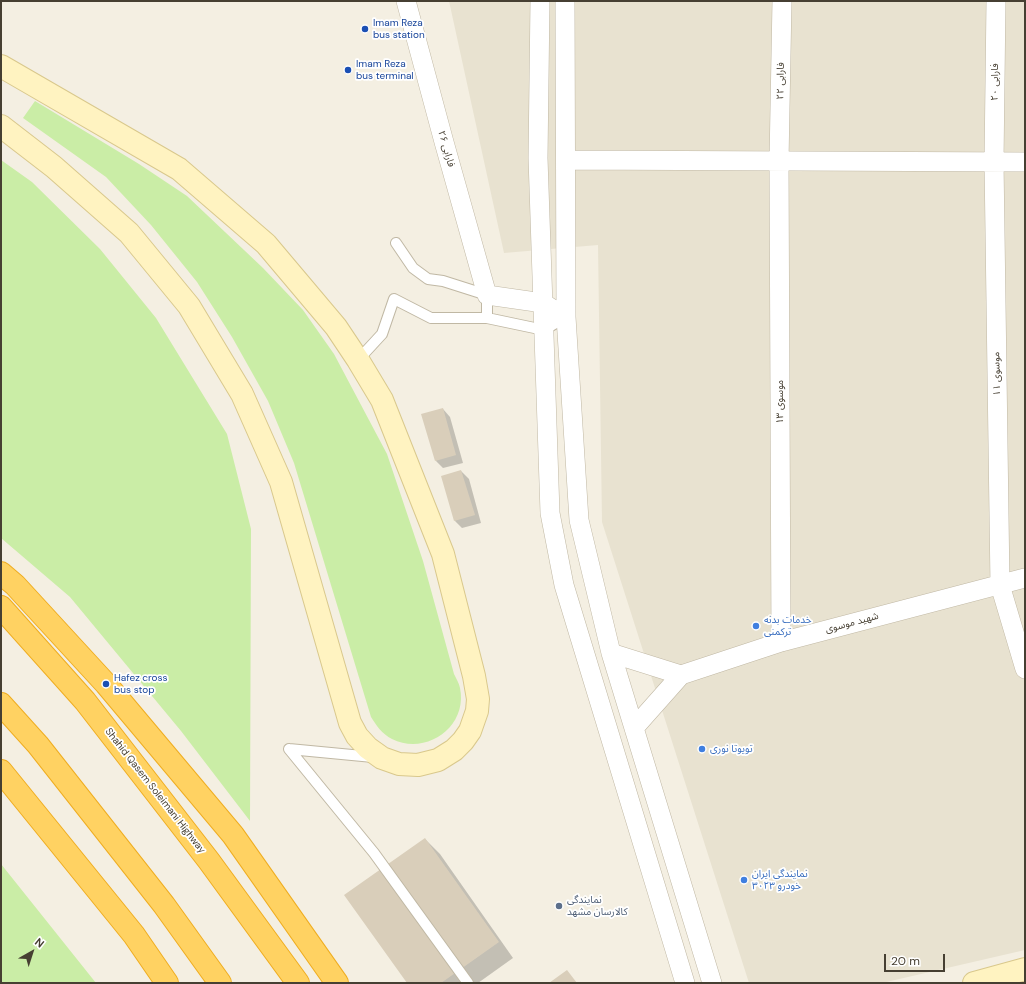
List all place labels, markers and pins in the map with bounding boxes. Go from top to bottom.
place label: Imam Reza bus station [373,17,425,40]
marker: Imam Reza bus station [360,24,370,34]
place label: Imam Reza bus terminal [356,58,414,82]
marker: Imam Reza bus terminal [343,65,353,75]
place label: خدمات بدنه ترکمنی [764,614,812,638]
marker: خدمات بدنه ترکمنی [751,621,761,631]
place label: Hafez cross bus stop [114,672,168,696]
marker: Hafez cross bus stop [101,679,111,689]
place label: تویوتا نوری [710,743,753,755]
marker: تویوتا نوری [697,744,707,754]
place label: نمایندگی ایران خودرو ۳۰۲۳ [752,868,808,892]
marker: نمایندگی ایران خودرو ۳۰۲۳ [739,875,749,885]
place label: نمایندگی کالارسان مشهد [567,894,628,918]
marker: نمایندگی کالارسان مشهد [554,901,564,911]

